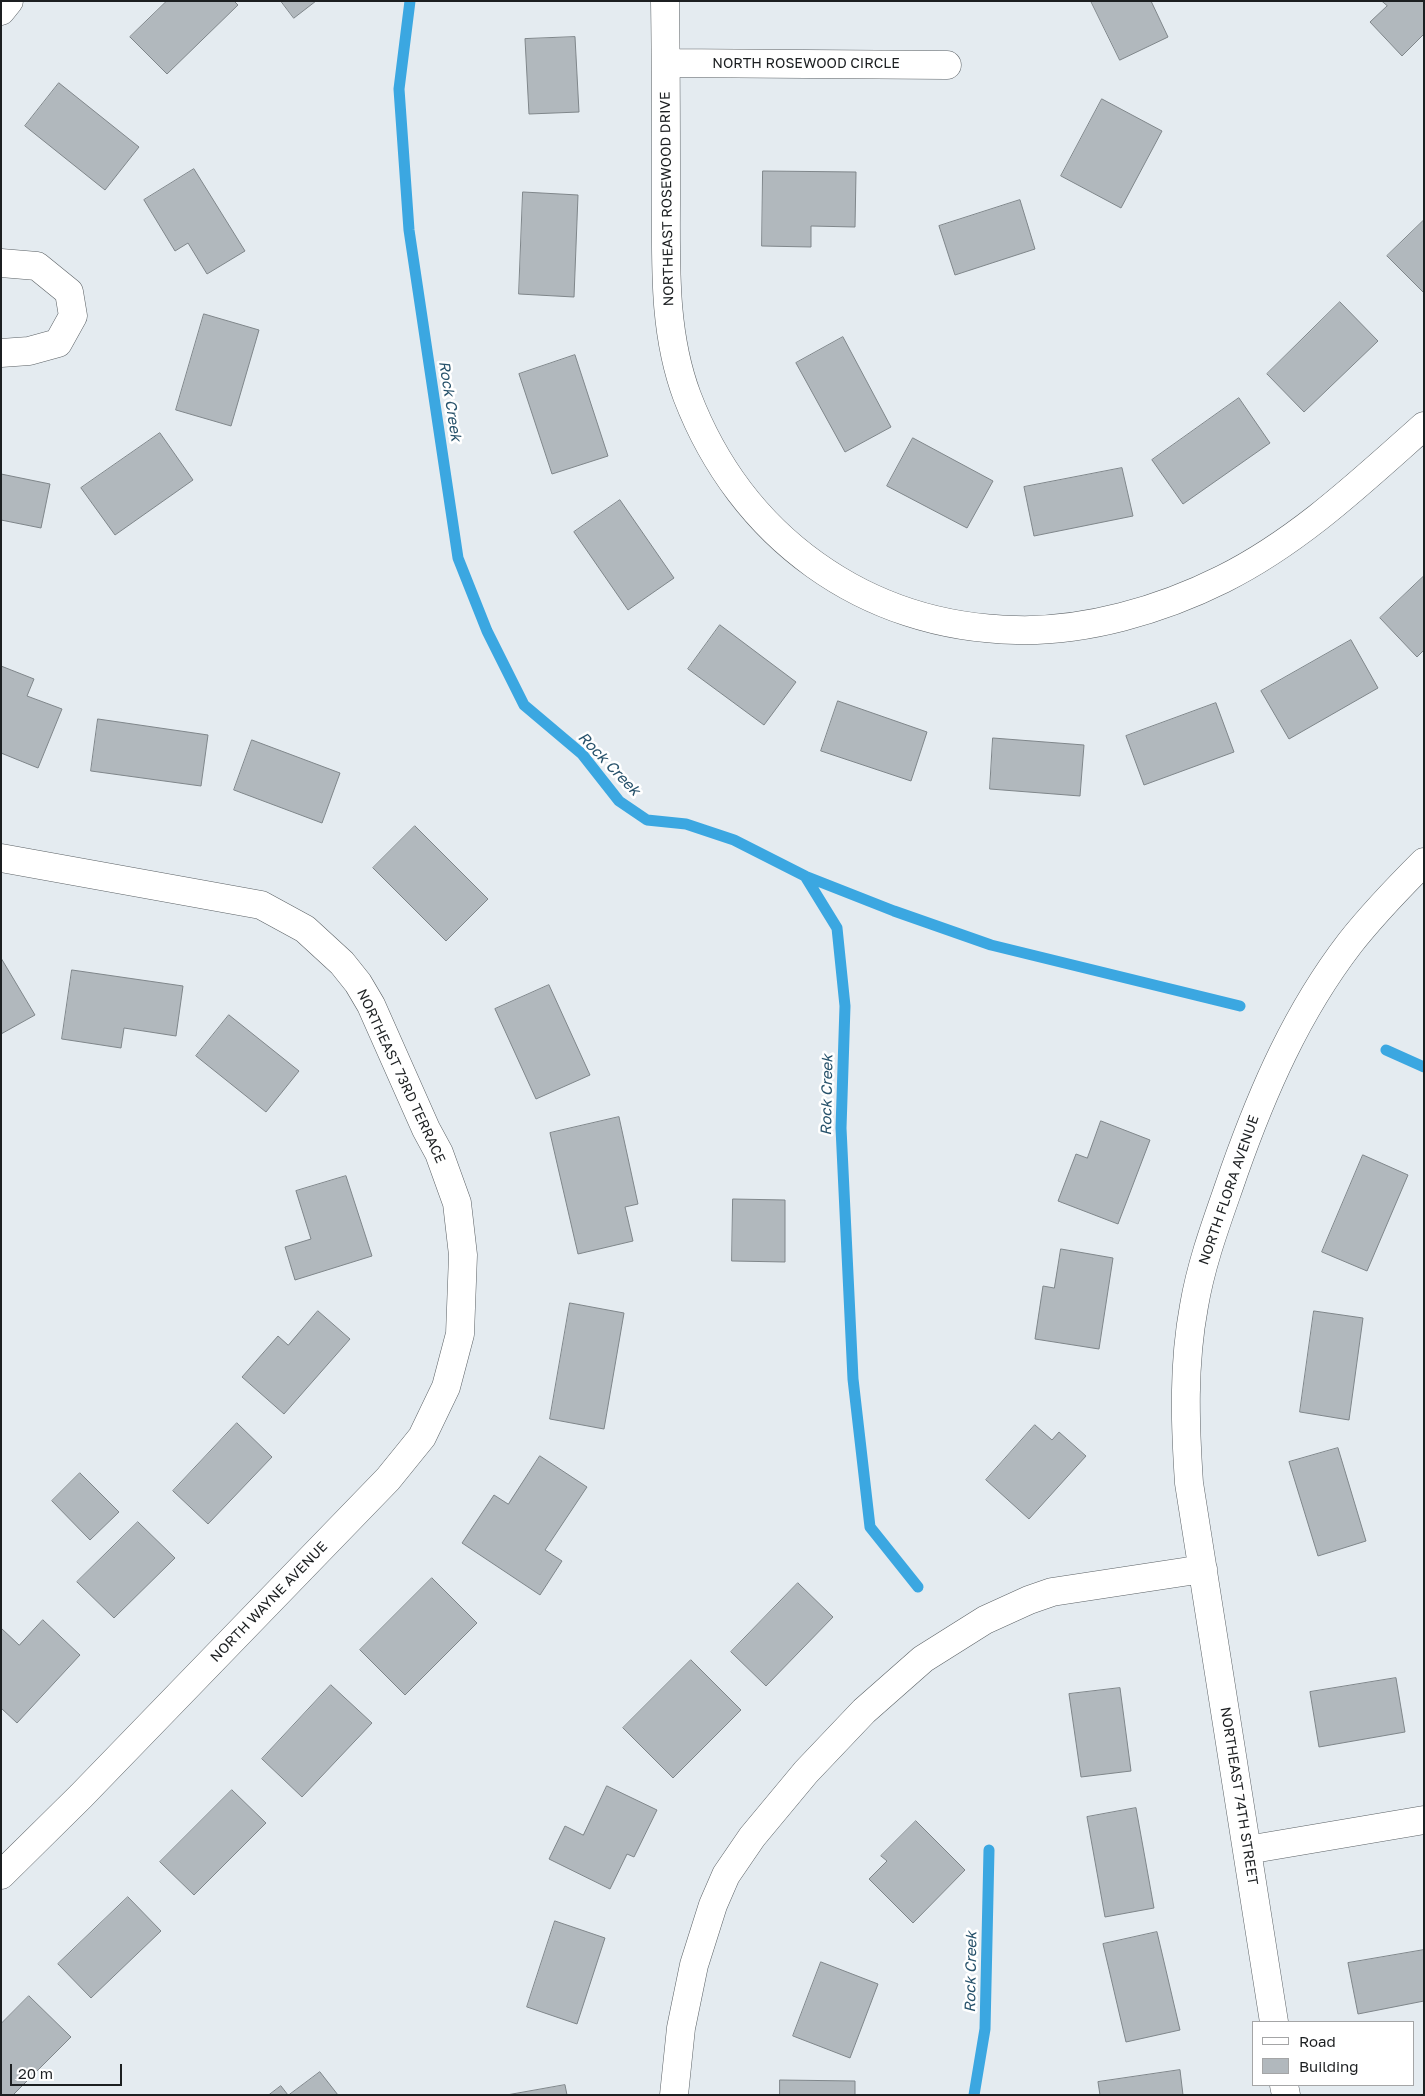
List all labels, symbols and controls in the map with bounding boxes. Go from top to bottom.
street label: NORTH ROSEWOOD CIRCLE [712,56,900,72]
street label: NORTHEAST ROSEWOOD DRIVE [657,91,677,307]
water label: Rock Creek [435,359,465,443]
water label: Rock Creek [574,729,644,799]
street label: NORTHEAST 73RD TERRACE [353,986,449,1166]
water label: Rock Creek [817,1054,837,1136]
street label: NORTH FLORA AVENUE [1195,1113,1263,1267]
street label: NORTH WAYNE AVENUE [207,1538,331,1666]
street label: NORTHEAST 74TH STREET [1217,1706,1261,1886]
water label: Rock Creek [961,1931,981,2013]
legend [1252,2021,1415,2086]
text: Road [1299,2032,1336,2050]
scale bar [12,2054,125,2086]
text: Building [1299,2057,1359,2075]
text: 20 m [18,2064,53,2082]

